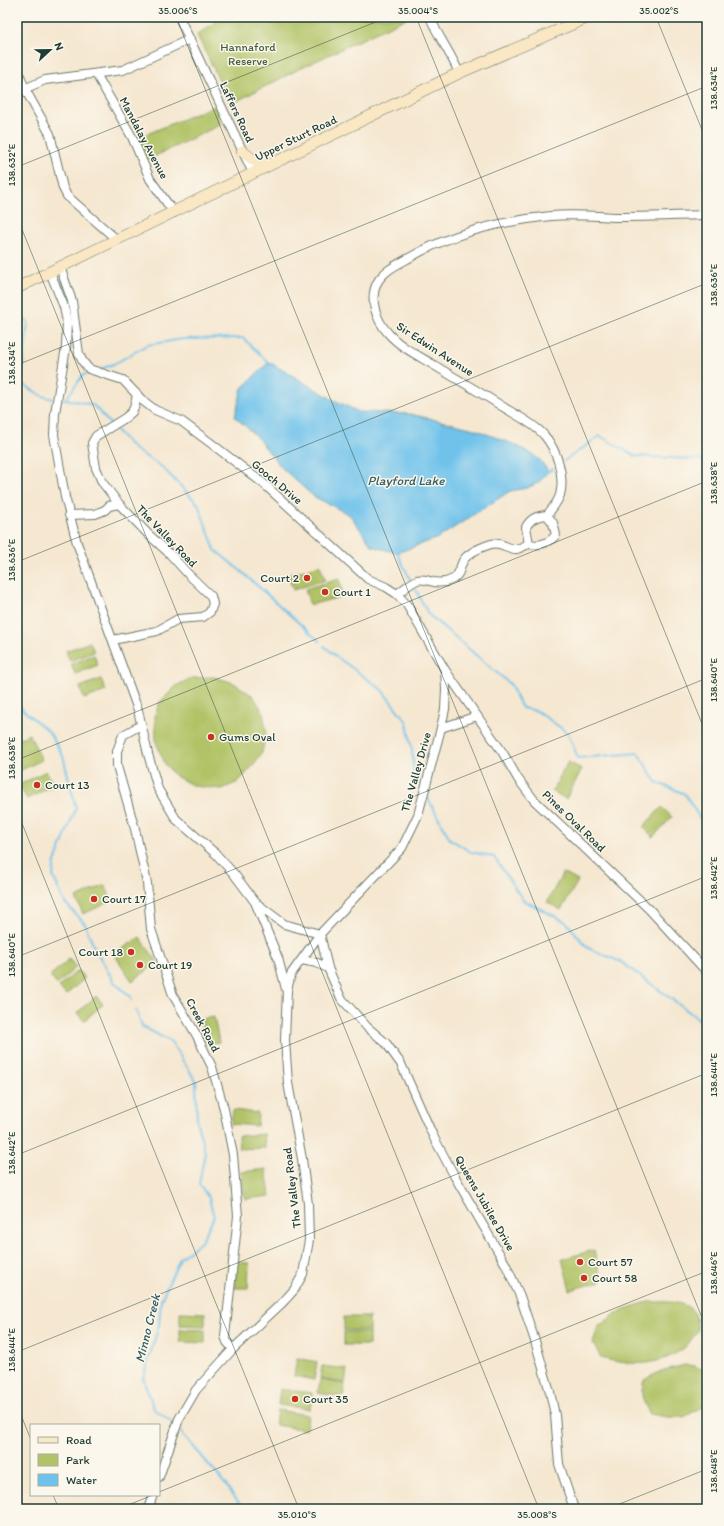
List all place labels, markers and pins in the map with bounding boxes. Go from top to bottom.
place label: Court 2 [260,571,300,585]
marker: Court 2 [302,573,312,583]
place label: Court 1 [333,585,371,599]
marker: Court 1 [320,587,330,597]
place label: Gums Oval [219,730,276,744]
marker: Gums Oval [206,732,216,742]
place label: Court 13 [45,778,90,792]
marker: Court 13 [32,780,42,790]
place label: Court 17 [102,892,146,906]
marker: Court 17 [89,894,99,904]
place label: Court 18 [78,945,123,959]
marker: Court 18 [126,947,136,957]
place label: Court 19 [148,958,192,972]
marker: Court 19 [135,960,145,970]
place label: Court 57 [588,1255,633,1269]
marker: Court 57 [575,1257,585,1267]
place label: Court 58 [592,1271,638,1285]
marker: Court 58 [579,1273,589,1283]
place label: Court 35 [303,1392,348,1406]
marker: Court 35 [290,1394,300,1404]

